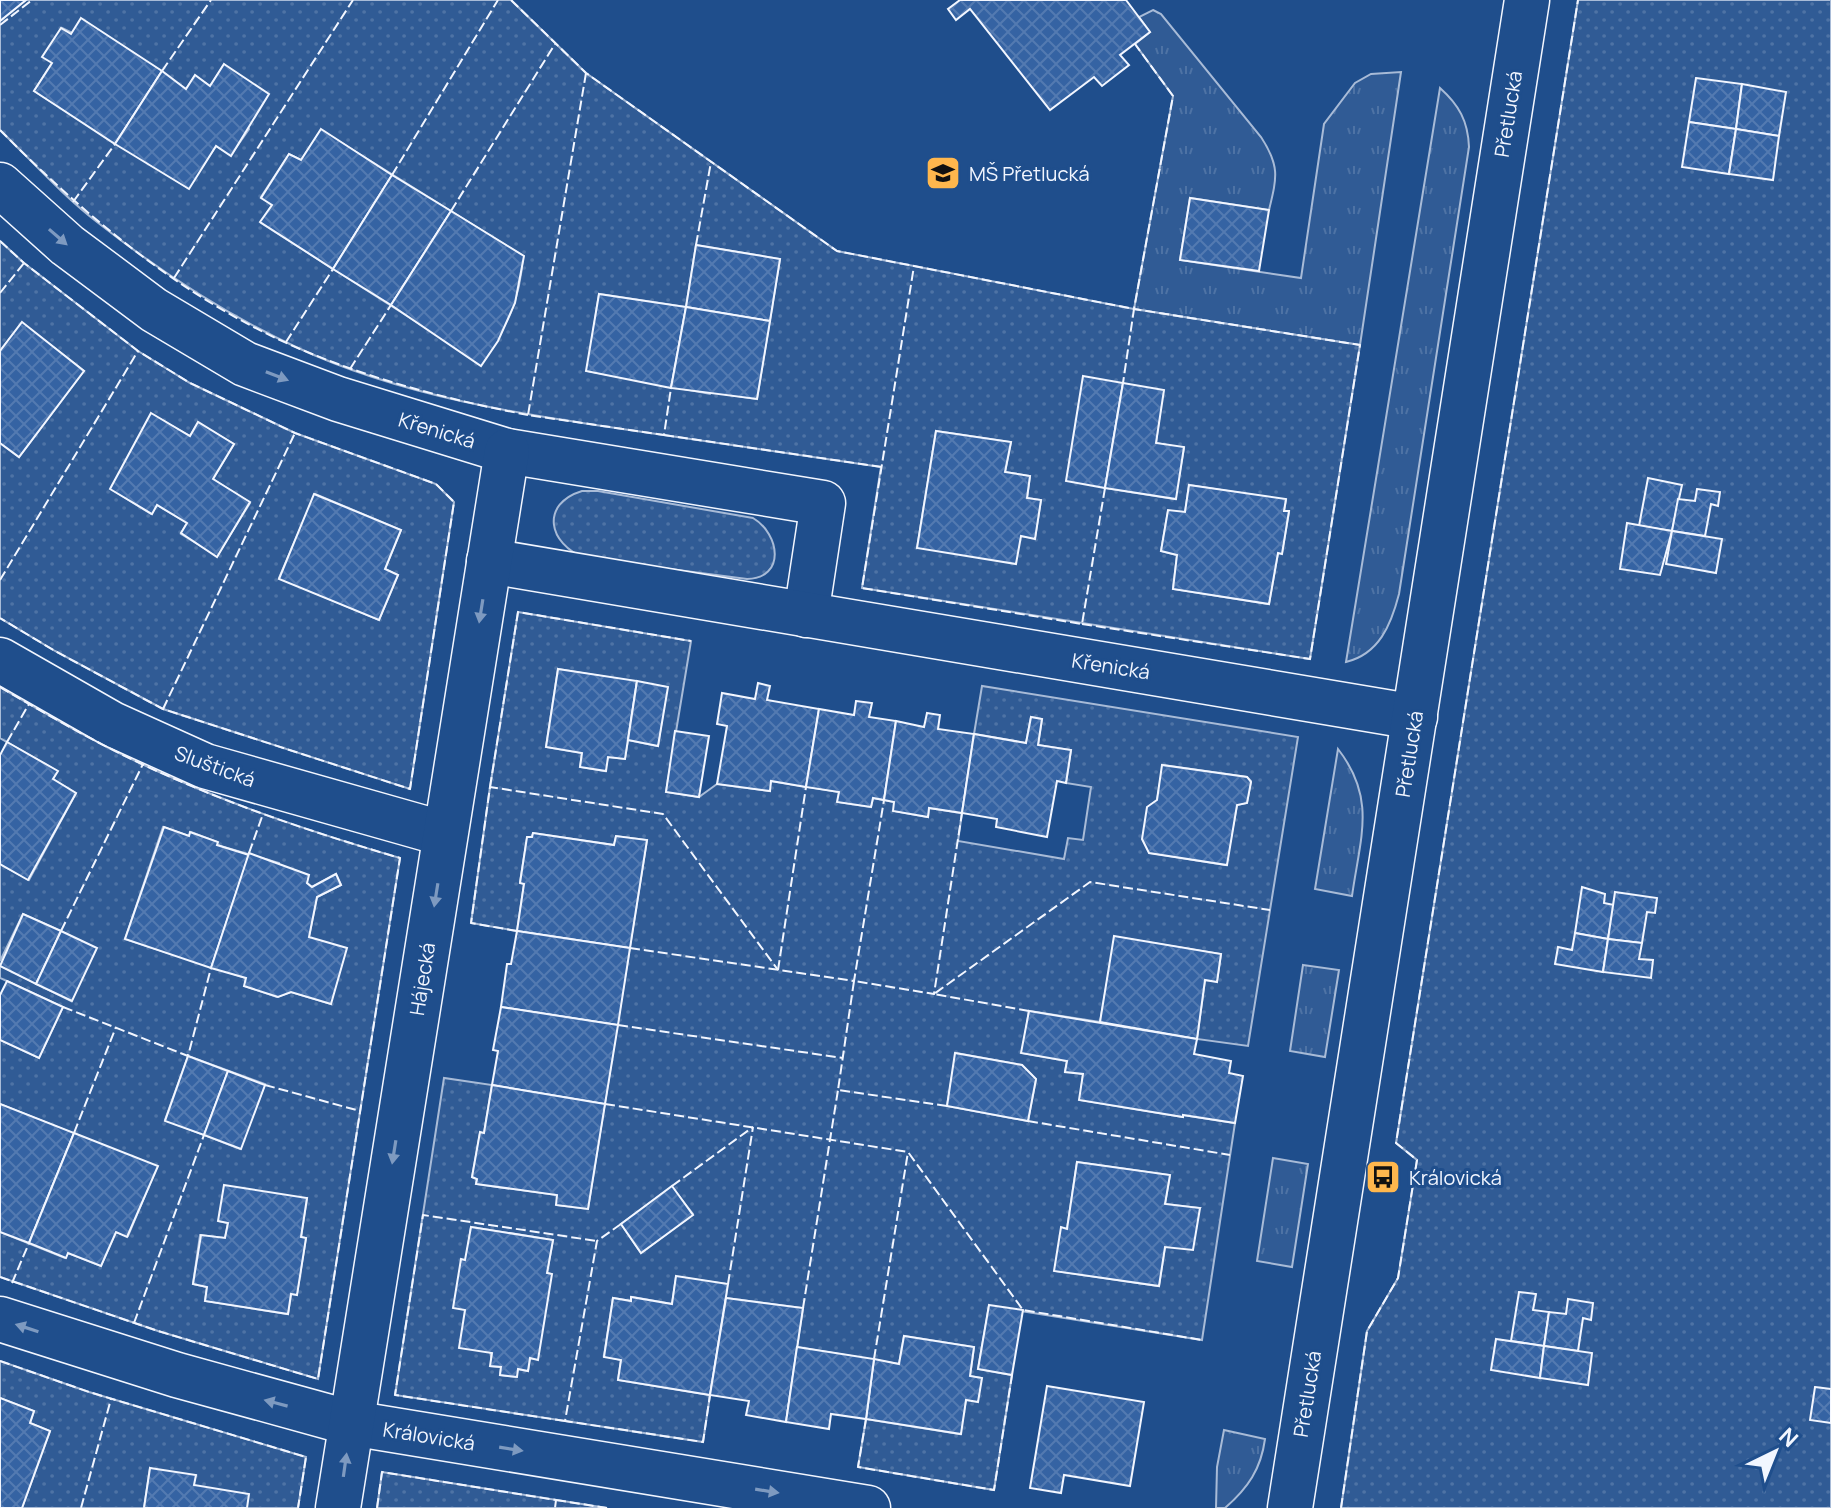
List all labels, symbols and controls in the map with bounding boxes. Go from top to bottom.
street label: Přetlucká [1488,69,1528,159]
school or university icon: MŠ Přetlucká [924,154,962,192]
place label: MŠ Přetlucká [969,160,1090,187]
one-way arrow [49,228,68,246]
one-way arrow [265,370,289,383]
street label: Křenická [395,406,479,454]
one-way arrow [474,598,487,623]
street label: Křenická [1070,646,1152,686]
street label: Přetlucká [1389,709,1429,799]
street label: Sluštická [171,739,259,793]
one-way arrow [429,883,441,908]
street label: Hájecká [403,941,441,1017]
one-way arrow [388,1140,400,1165]
bus stop icon: Královická [1364,1158,1402,1196]
place label: Královická [1409,1164,1502,1191]
one-way arrow [14,1321,38,1333]
street label: Přetlucká [1287,1349,1327,1439]
one-way arrow [263,1396,287,1409]
north arrow [1735,1412,1815,1492]
street label: Královická [381,1415,477,1457]
text: N [1773,1421,1805,1454]
one-way arrow [499,1444,524,1456]
one-way arrow [339,1453,352,1478]
one-way arrow [755,1486,780,1498]

